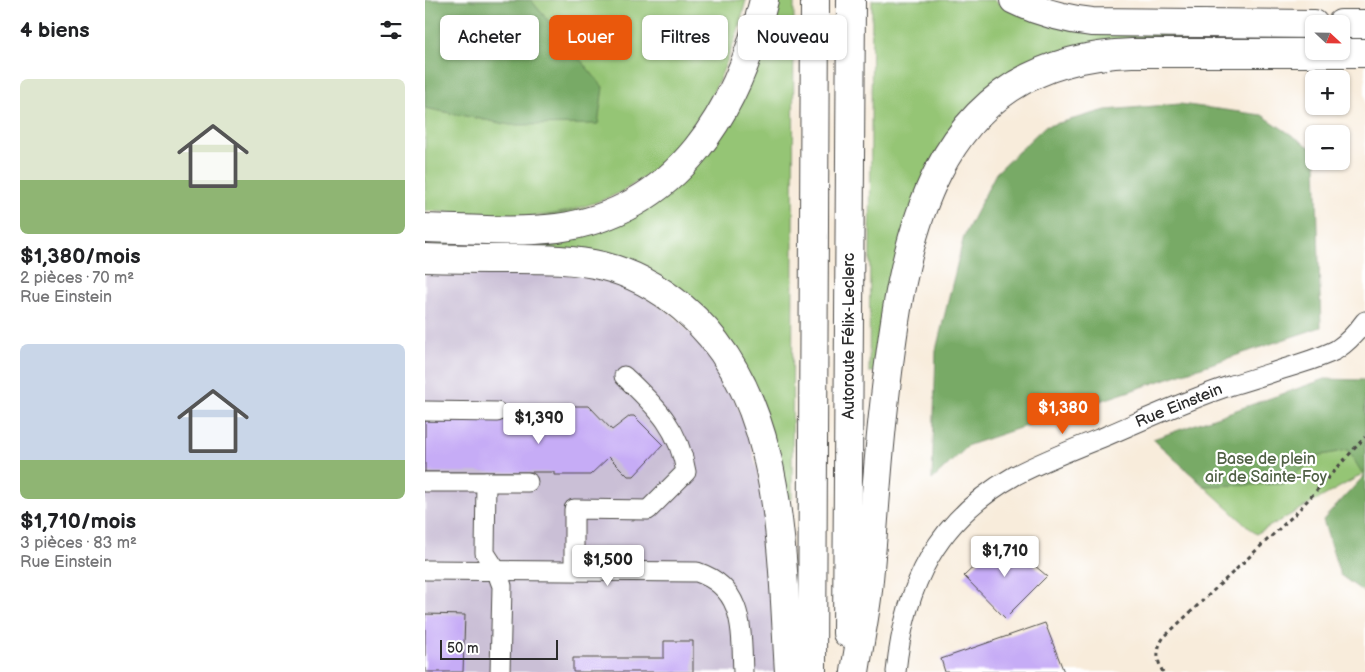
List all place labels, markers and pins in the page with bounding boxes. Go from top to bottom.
pin: $1,380 [1022,392,1104,435]
pin: $1,390 [498,402,580,445]
pin: $1,710 [964,536,1046,578]
pin: $1,500 [567,544,649,587]

